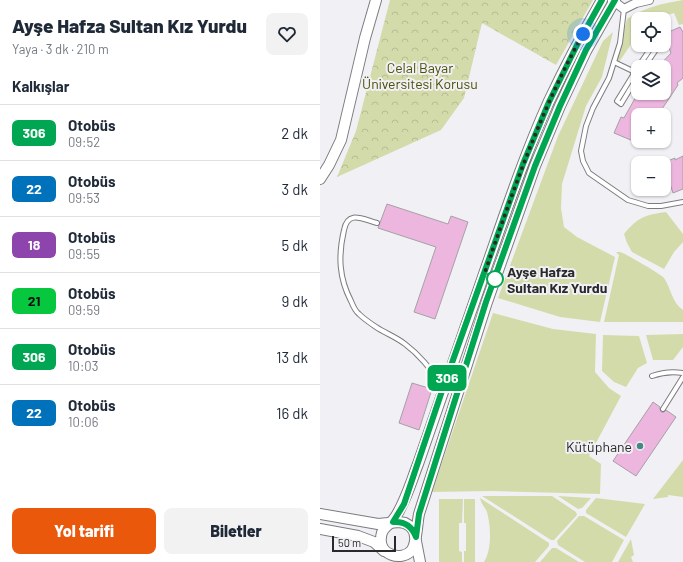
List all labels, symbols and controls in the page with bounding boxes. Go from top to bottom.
map controls [631,12,671,196]
button: locate [631,12,671,52]
button: heart [266,13,308,55]
text: Ayşe Hafza Sultan Kız Yurdu [12,14,247,37]
your location [573,24,593,44]
text: Yaya · 3 dk · 210 m [12,41,109,57]
park label: Celal Bayar Üniversitesi Korusu [362,59,478,92]
button: layers [631,60,671,100]
text: Kalkışlar [12,77,69,95]
button: + [631,108,671,148]
text: Otobüs [68,116,116,134]
text: 306 [22,124,46,141]
text: 2 dk [281,124,308,142]
text: 09:52 [68,134,100,150]
button: − [631,156,671,196]
text: Otobüs [68,172,116,190]
text: 22 [26,180,42,197]
text: 3 dk [282,180,308,198]
text: 09:53 [68,190,100,206]
text: Otobüs [68,228,116,246]
text: 18 [28,236,40,253]
text: 5 dk [282,236,308,254]
text: 09:55 [68,246,100,262]
place label: Ayşe Hafza Sultan Kız Yurdu [507,263,607,296]
marker: Ayşe Hafza Sultan Kız Yurdu [486,270,504,288]
text: Otobüs [68,284,116,302]
text: 21 [28,292,40,309]
text: 9 dk [281,292,308,310]
text: 09:59 [68,302,100,318]
text: Otobüs [68,340,116,358]
text: 306 [22,348,46,365]
text: 13 dk [276,348,308,366]
text: 10:03 [68,358,98,374]
line badge: 306 [424,365,470,391]
text: 306 [435,369,459,386]
text: Otobüs [68,396,116,414]
text: 22 [26,404,42,421]
text: 16 dk [276,404,308,422]
text: 10:06 [68,414,98,430]
place label: Kütüphane [566,438,632,455]
marker: Kütüphane [635,441,645,451]
button: Yol tarifi [12,508,156,554]
button: Biletler [164,508,308,554]
scale bar [332,534,396,553]
text: 50 m [338,536,361,549]

